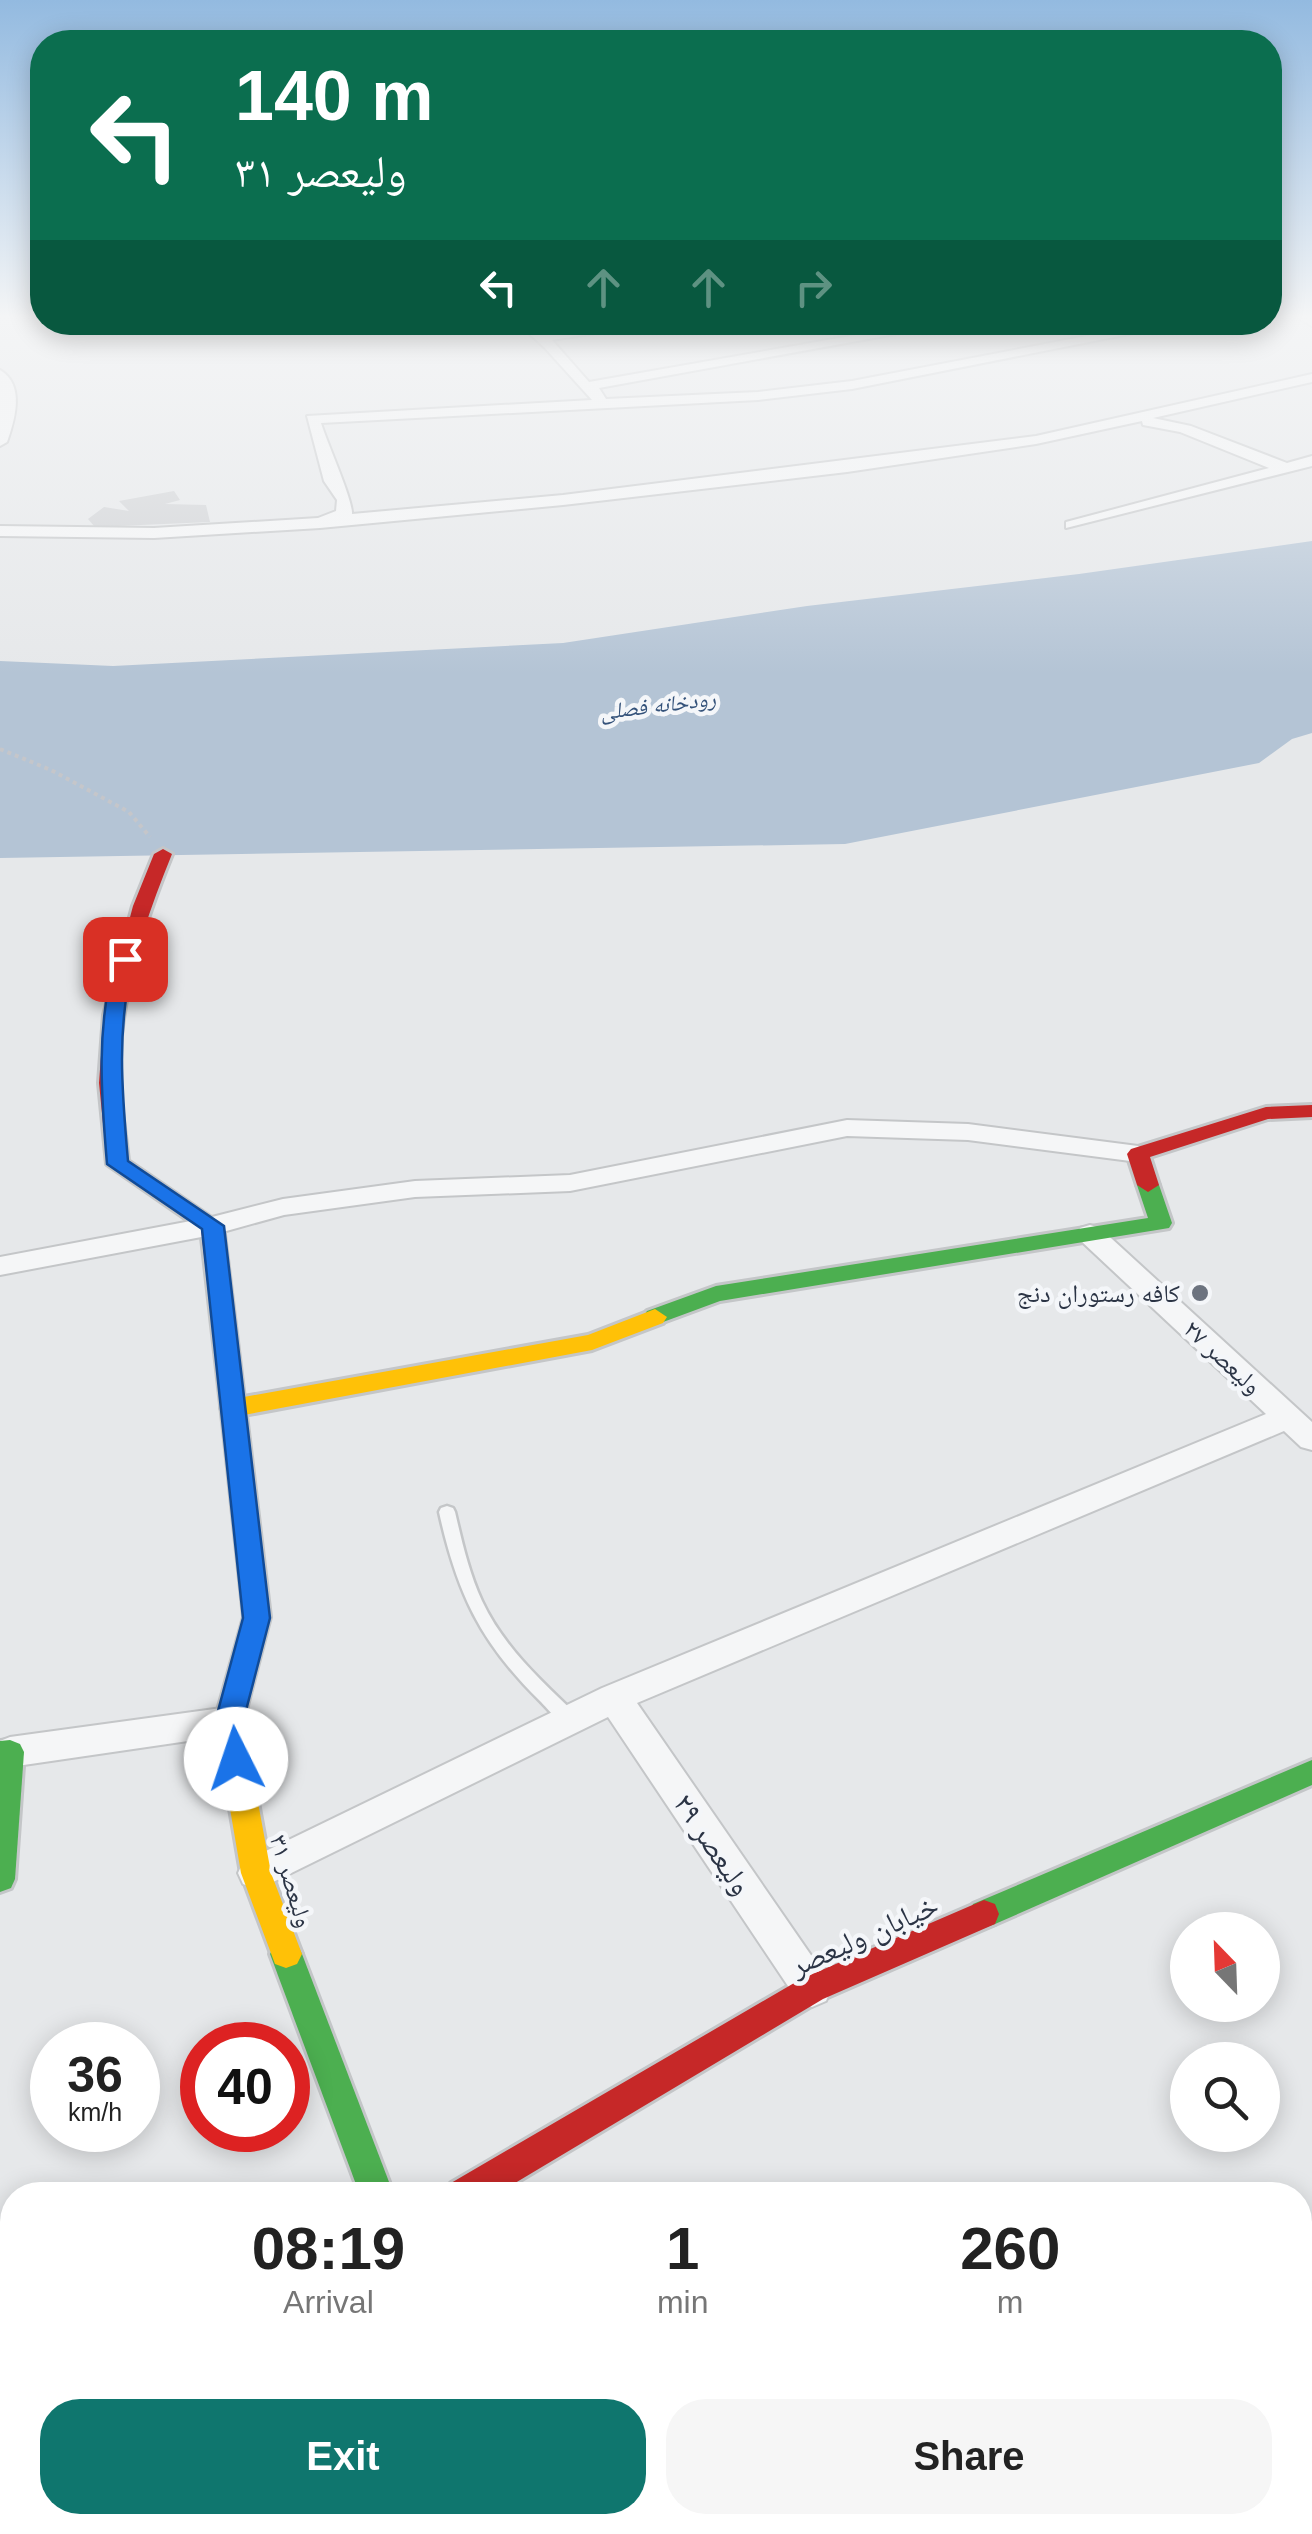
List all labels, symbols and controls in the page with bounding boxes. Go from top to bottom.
text: 140 m [235,57,433,135]
icon: left [70,70,200,200]
text: ولیعصر ۳۱ [235,146,407,197]
icon: left [471,260,526,315]
icon: ahead [576,260,631,315]
icon: ahead [681,260,736,315]
icon: right [786,260,841,315]
water label: رودخانه فصلی [599,685,717,725]
pin [83,917,168,1002]
icon: arrive [98,932,153,987]
place label: کافه رستوران دنج [1017,1279,1180,1309]
marker: کافه رستوران دنج [1189,1282,1211,1304]
street label: ولیعصر ۲۷ [1178,1314,1267,1400]
position arrow [184,1707,288,1811]
street label: ولیعصر ۲۹ [667,1787,759,1901]
street label: ولیعصر ۳۱ [264,1831,319,1931]
street label: خیابان ولیعصر [784,1888,944,1985]
north arrow [1170,1912,1280,2022]
map controls [1170,1912,1280,2152]
speed limit sign: 40 [180,2022,310,2152]
button: search [1170,2042,1280,2152]
text: 36 [67,2047,123,2103]
text: km/h [68,2098,122,2126]
text: 08:19 [252,2215,405,2282]
text: 1 [666,2215,699,2282]
text: 260 [960,2215,1060,2282]
text: Arrival [283,2284,374,2320]
text: min [657,2284,708,2320]
text: m [997,2284,1024,2320]
button: Exit [40,2399,646,2514]
button: Share [666,2399,1272,2514]

